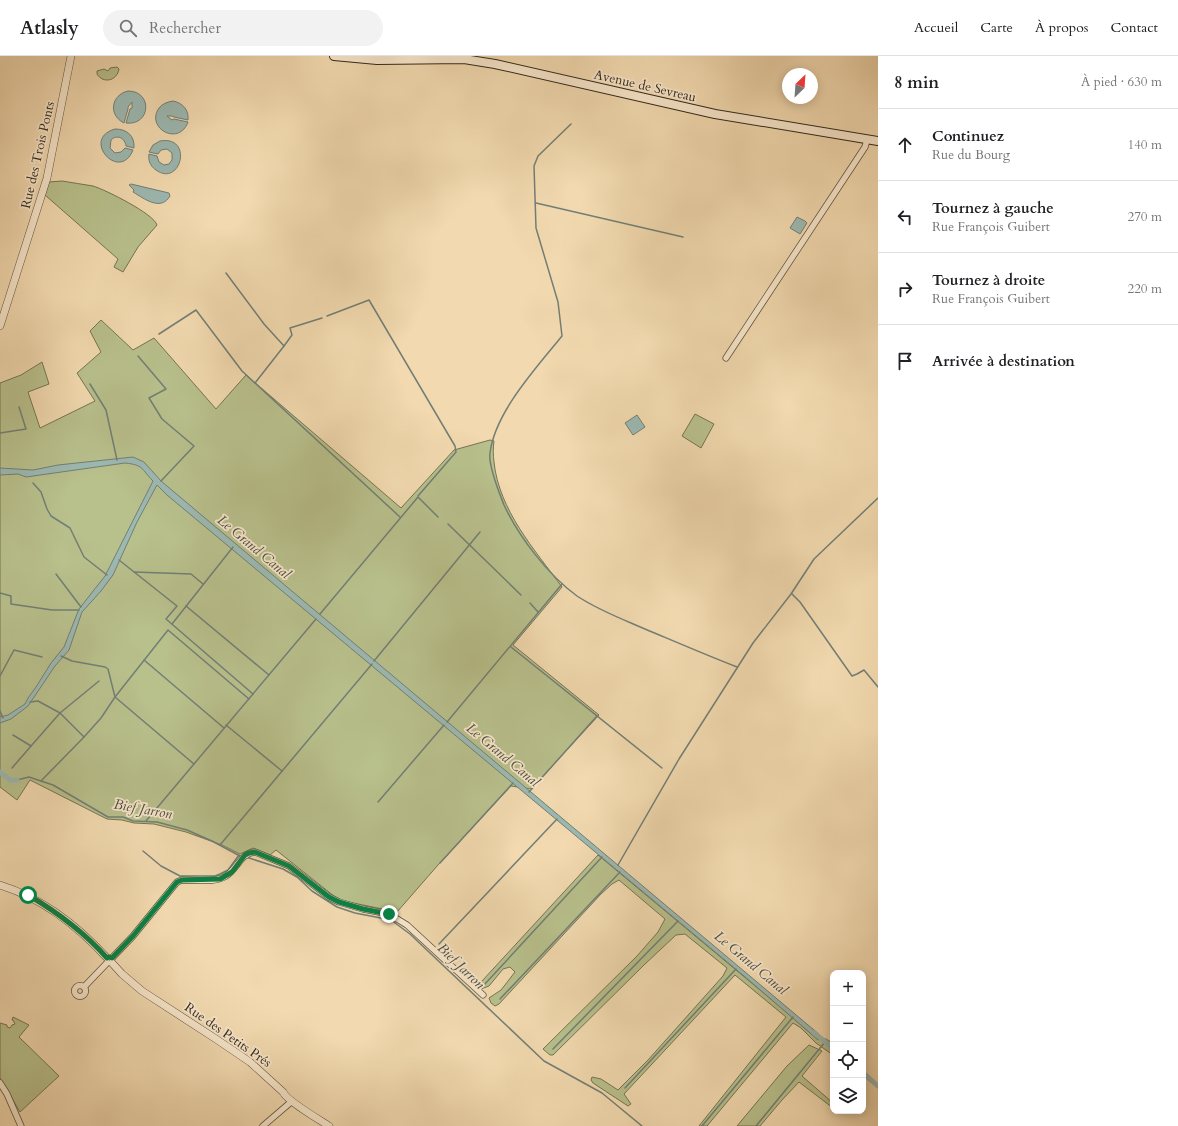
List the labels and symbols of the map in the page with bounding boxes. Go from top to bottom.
street label: Avenue de Sevreau [592,65,698,107]
north arrow [782,68,818,104]
street label: Rue des Trois Ponts [17,100,59,210]
water label: Le Grand Canal [213,511,296,584]
water label: Le Grand Canal [462,719,545,792]
water label: Bief Jarron [112,795,174,824]
route start [19,886,37,904]
route end [380,905,398,923]
water label: Le Grand Canal [710,927,793,1000]
water label: Bief Jarron [433,939,489,993]
street label: Rue des Petits Prés [181,998,275,1072]

